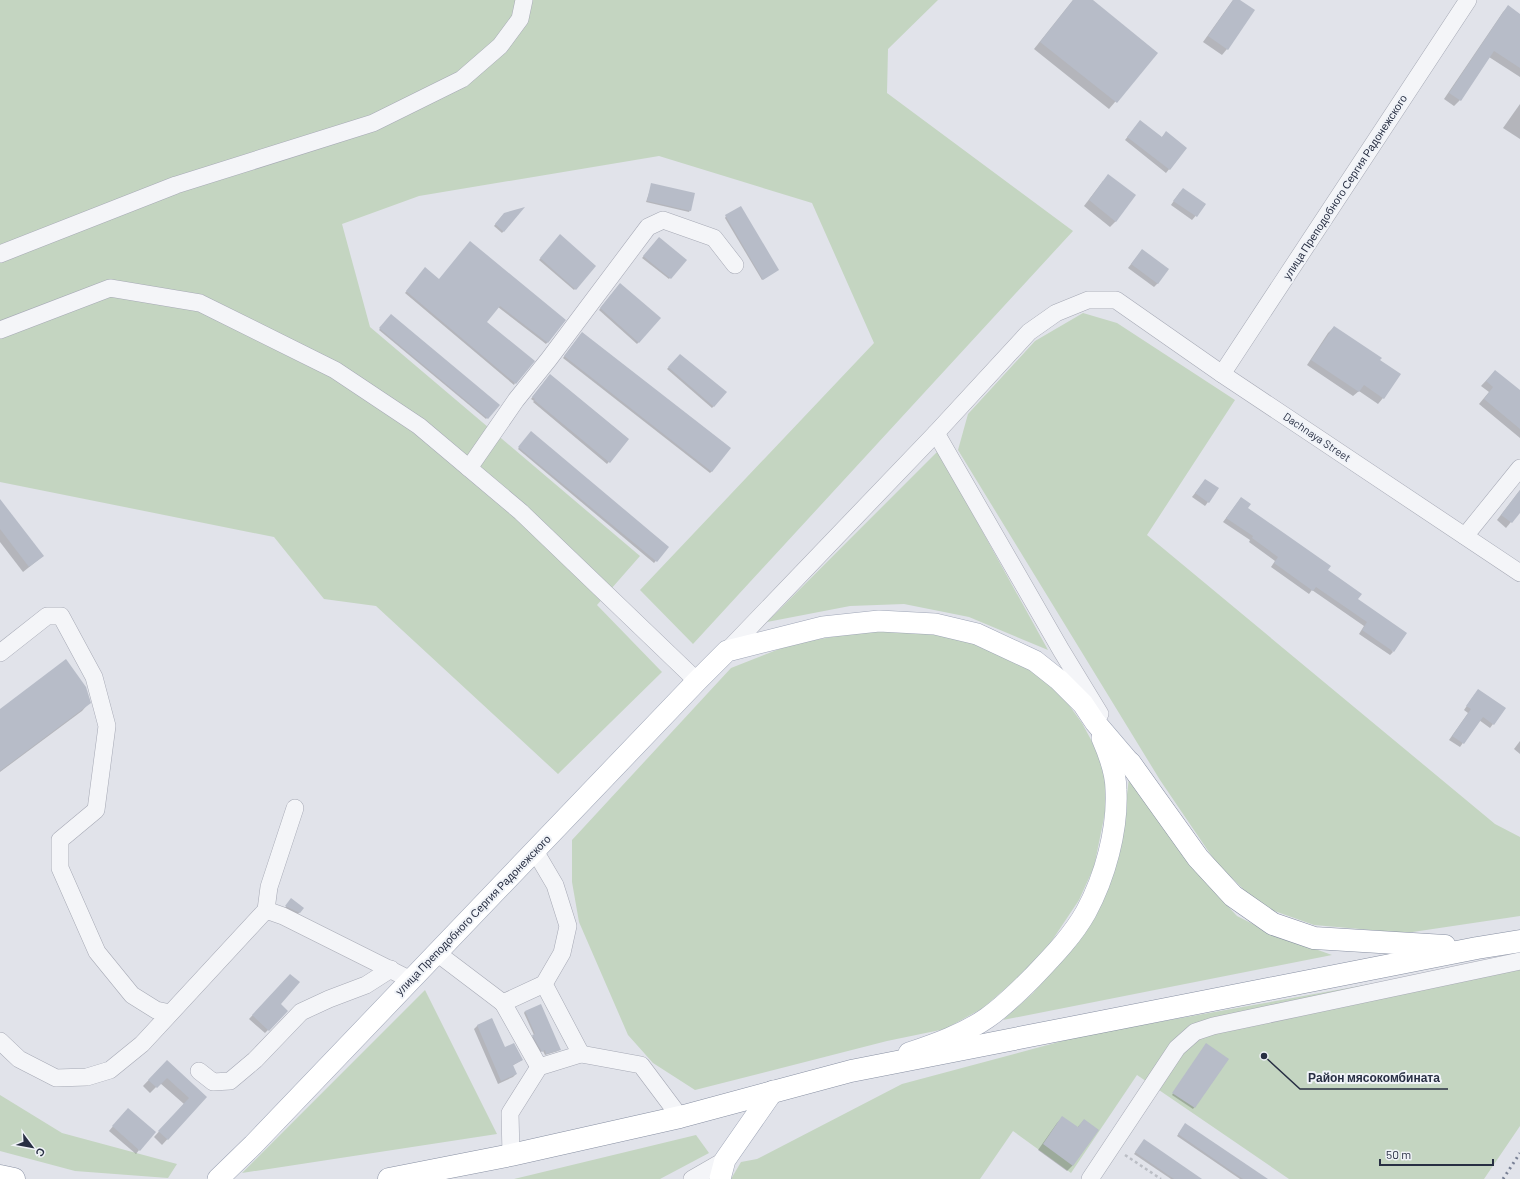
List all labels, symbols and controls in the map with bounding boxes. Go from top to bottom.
street label: улица Преподобного Сергия Радонежского [1280,92,1409,281]
street label: Dachnaya Street [1281,409,1353,464]
street label: улица Преподобного Сергия Радонежского [392,832,553,997]
callout: Район мясокомбината [1300,1065,1448,1089]
text: Район мясокомбината [1308,1070,1440,1084]
north arrow [12,1127,52,1167]
scale bar [1380,1141,1493,1167]
text: С [33,1146,49,1159]
text: 50 m [1386,1147,1411,1161]

